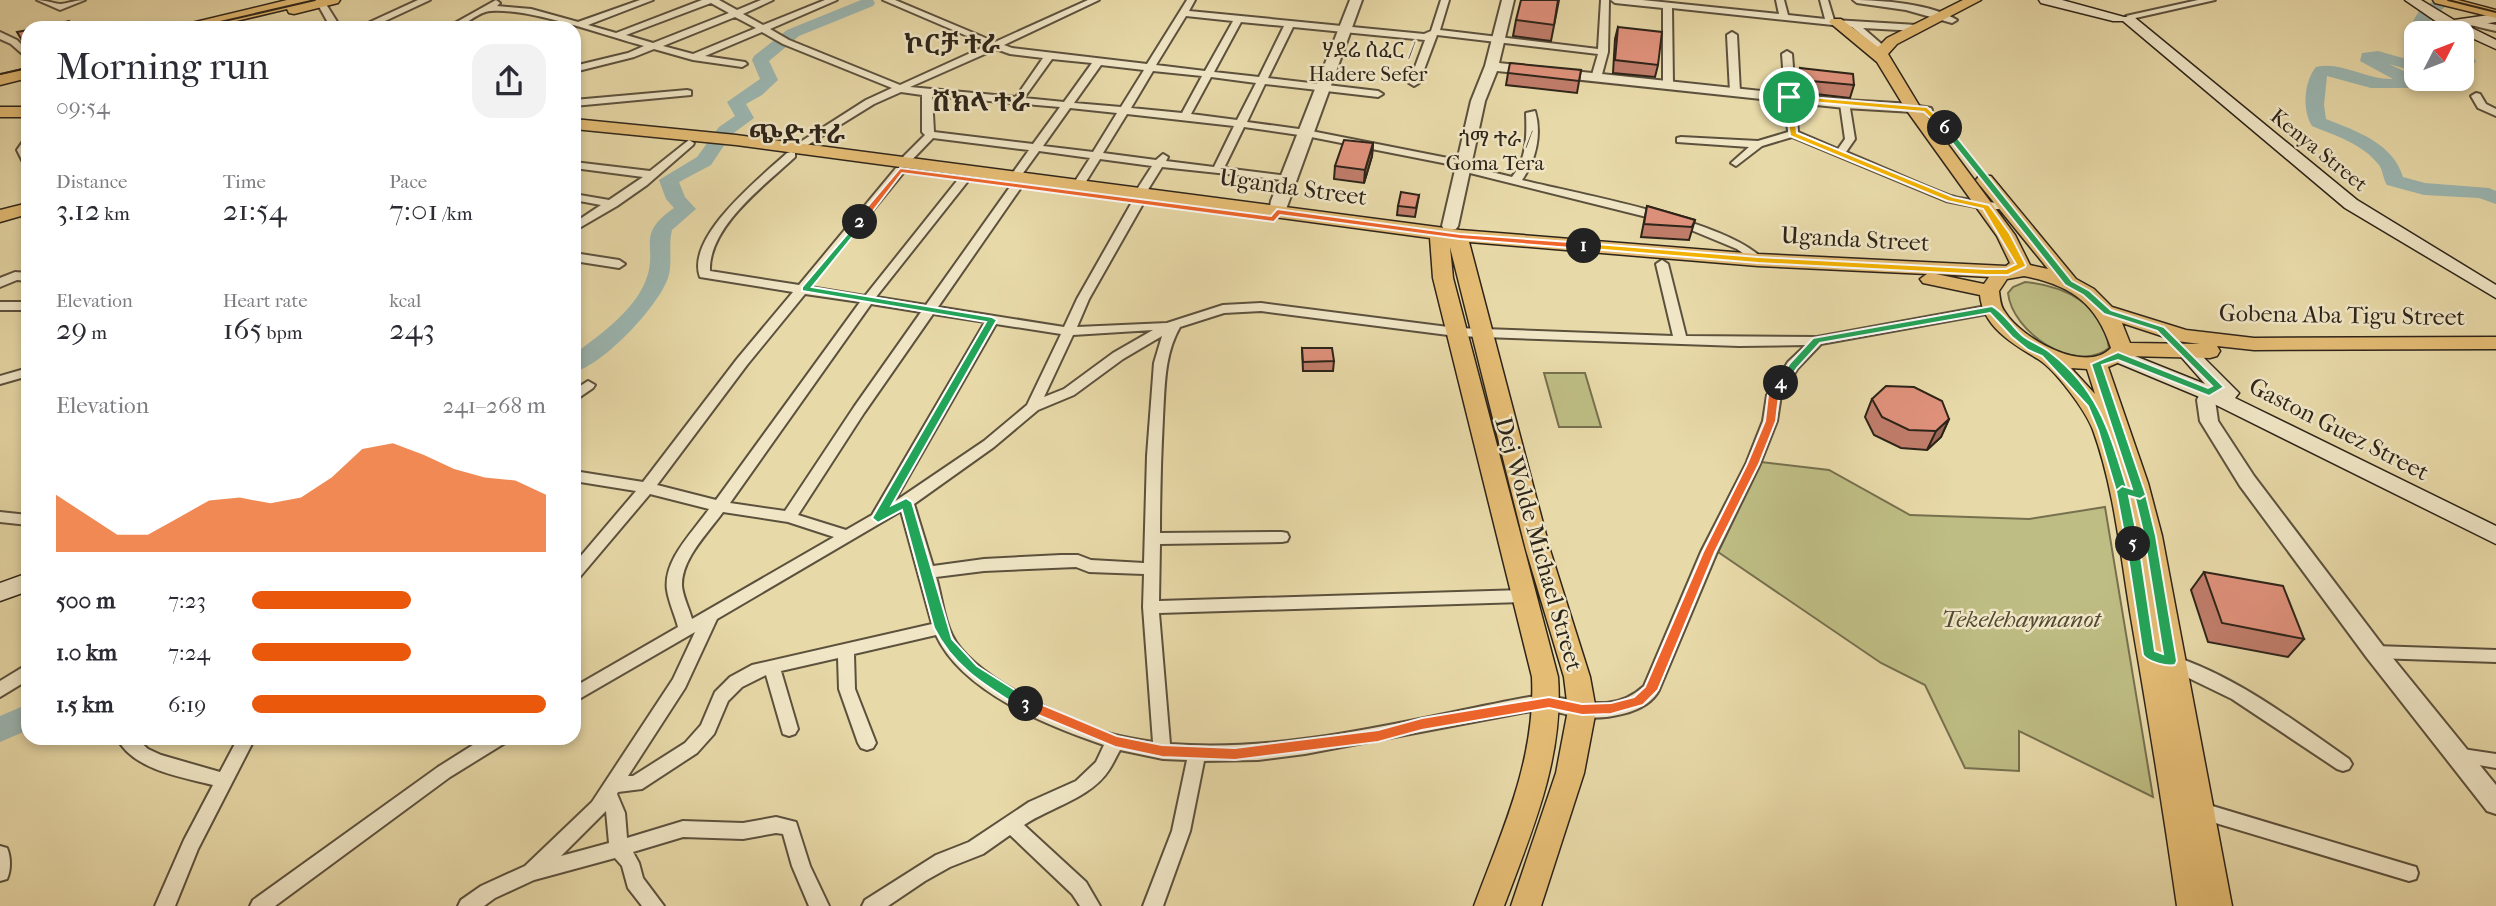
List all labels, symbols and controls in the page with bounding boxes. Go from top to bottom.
north arrow [2404,21,2474,91]
map controls [2404,21,2474,91]
district label: ኮርቻ ተራ [904,29,1000,60]
district label: ሃደሬ ሰፈር / Hadere Sefer [1308,38,1428,86]
text: Morning run [56,44,269,89]
button: share [472,44,546,118]
pin [1759,67,1819,127]
icon: arrive [1770,78,1808,116]
district label: ሸክላ ተራ [932,87,1030,118]
text: 09:54 [56,93,110,120]
street label: Kenya Street [2266,104,2373,197]
pin: 6 [1927,110,1962,146]
text: 6 [1939,116,1950,138]
district label: ጭድ ተራ [749,119,845,150]
district label: ጎማ ተራ / Goma Tera [1446,127,1545,175]
street label: Uganda Street [1217,163,1369,211]
text: Distance [56,171,127,193]
text: Time [223,171,266,193]
text: Pace [389,171,427,193]
text: 3.12 [56,193,100,228]
text: 21:54 [223,193,287,228]
text: 7:01 [389,193,438,228]
text: km [100,203,130,225]
text: /km [438,203,472,225]
pin: 2 [842,204,878,240]
text: 2 [855,210,864,232]
street label: Uganda Street [1780,221,1931,257]
pin: 1 [1566,229,1602,264]
text: 1 [1580,234,1587,256]
text: Elevation [56,290,133,312]
text: Heart rate [223,290,308,312]
text: kcal [389,290,421,312]
street label: Gobena Aba Tigu Street [2219,299,2466,331]
text: 29 [56,312,87,347]
text: 165 [223,312,262,347]
text: 243 [389,312,435,347]
text: m [87,322,107,344]
text: bpm [262,322,303,344]
pin: 4 [1764,366,1798,400]
text: 4 [1775,371,1786,393]
street label: Gaston Guez Street [2244,372,2434,487]
text: Elevation [56,392,149,419]
text: 241–268 m [442,392,546,419]
street label: Dej Wolde Michael Street [1489,414,1589,675]
pin: 5 [2116,526,2150,562]
text: 5 [2128,532,2137,554]
text: 500 m [56,587,115,614]
text: 7:23 [168,587,206,614]
park label: Tekelehaymanot [1941,605,2102,633]
text: 1.0 km [56,639,117,666]
text: 7:24 [168,639,210,666]
pin: 3 [1009,686,1044,722]
text: 1.5 km [56,691,114,718]
text: 6:19 [168,691,206,718]
text: 3 [1022,692,1029,714]

